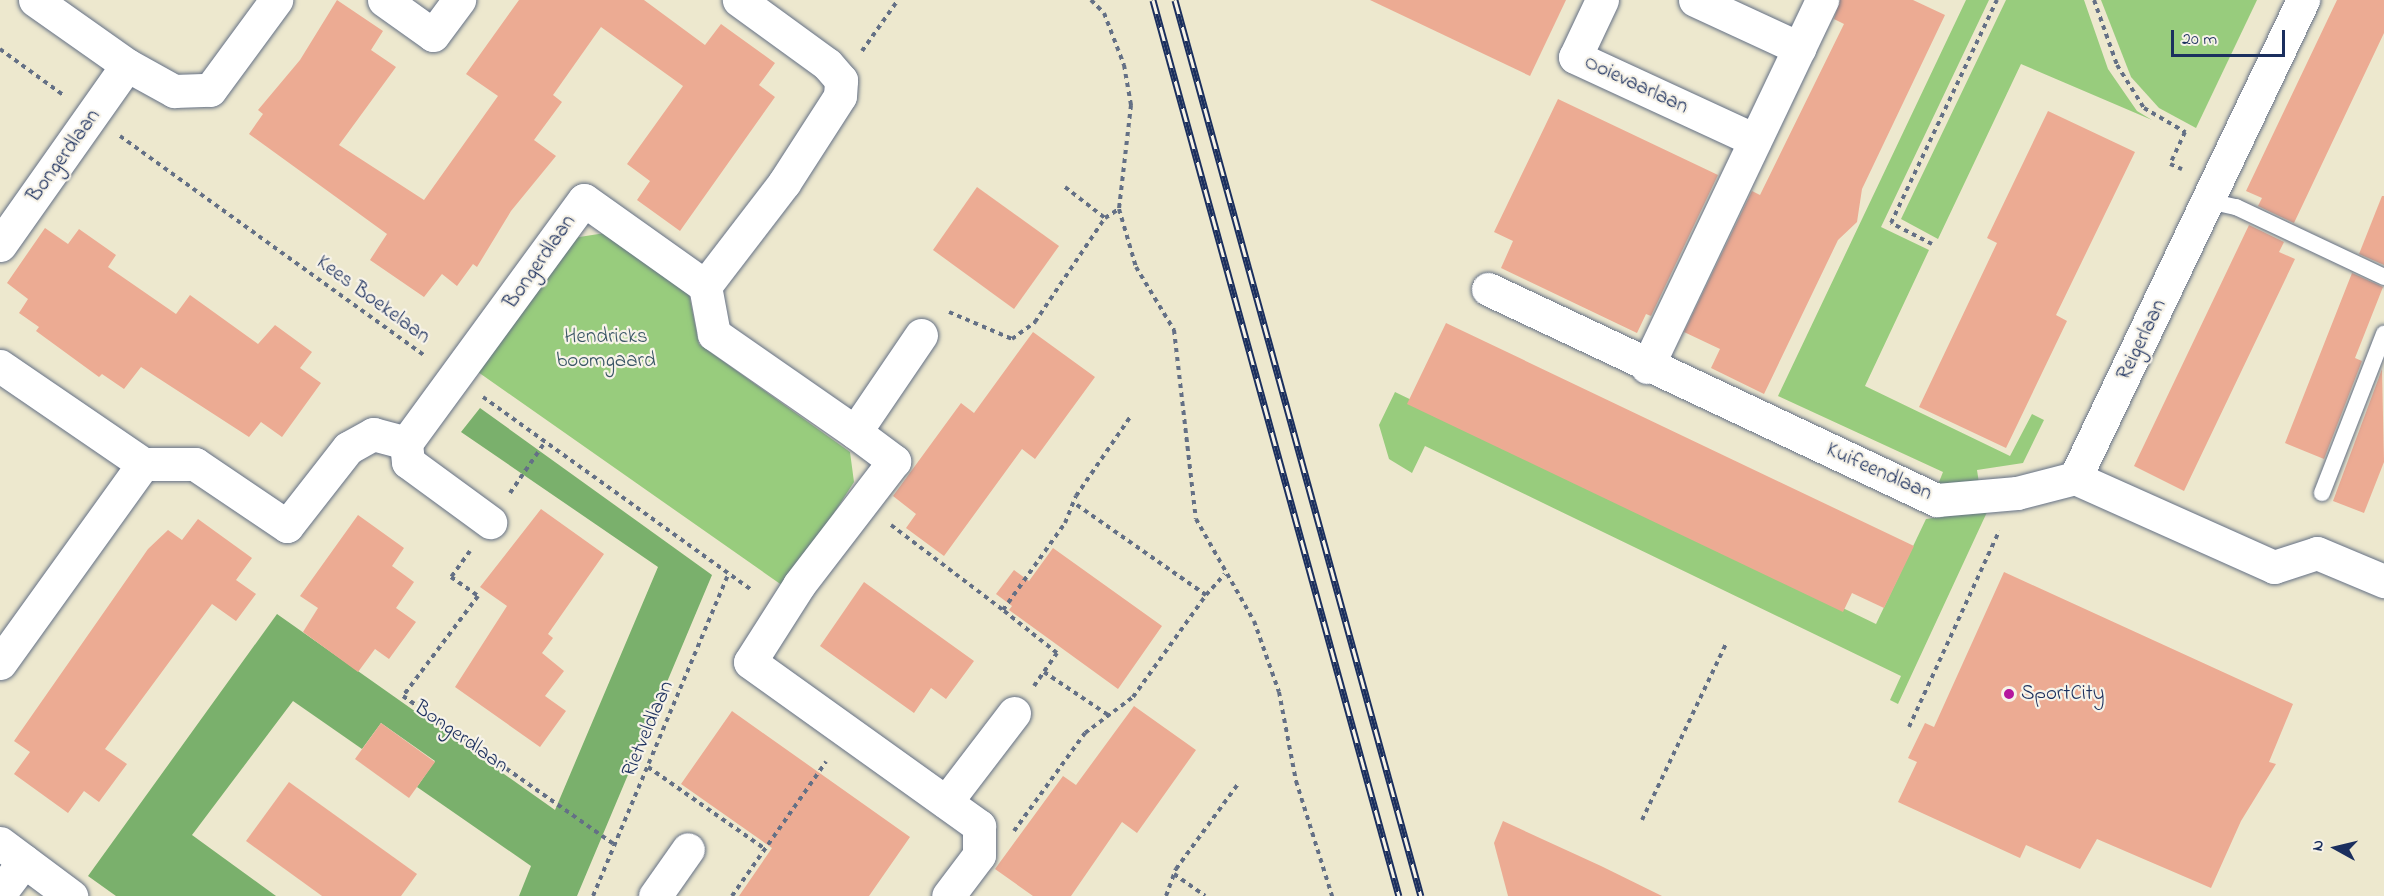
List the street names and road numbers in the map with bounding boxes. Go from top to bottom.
street label: Ooievaarlaan [1580,50,1692,120]
street label: Bongerdlaan [22,104,106,208]
street label: Bongerdlaan [498,210,582,314]
street label: Kees Boekelaan [311,250,435,350]
street label: Reigerlaan [2112,296,2172,384]
street label: Kuifeendlaan [1822,437,1936,507]
street label: Rietveldlaan [616,677,680,781]
street label: Bongerdlaan [409,695,513,779]

